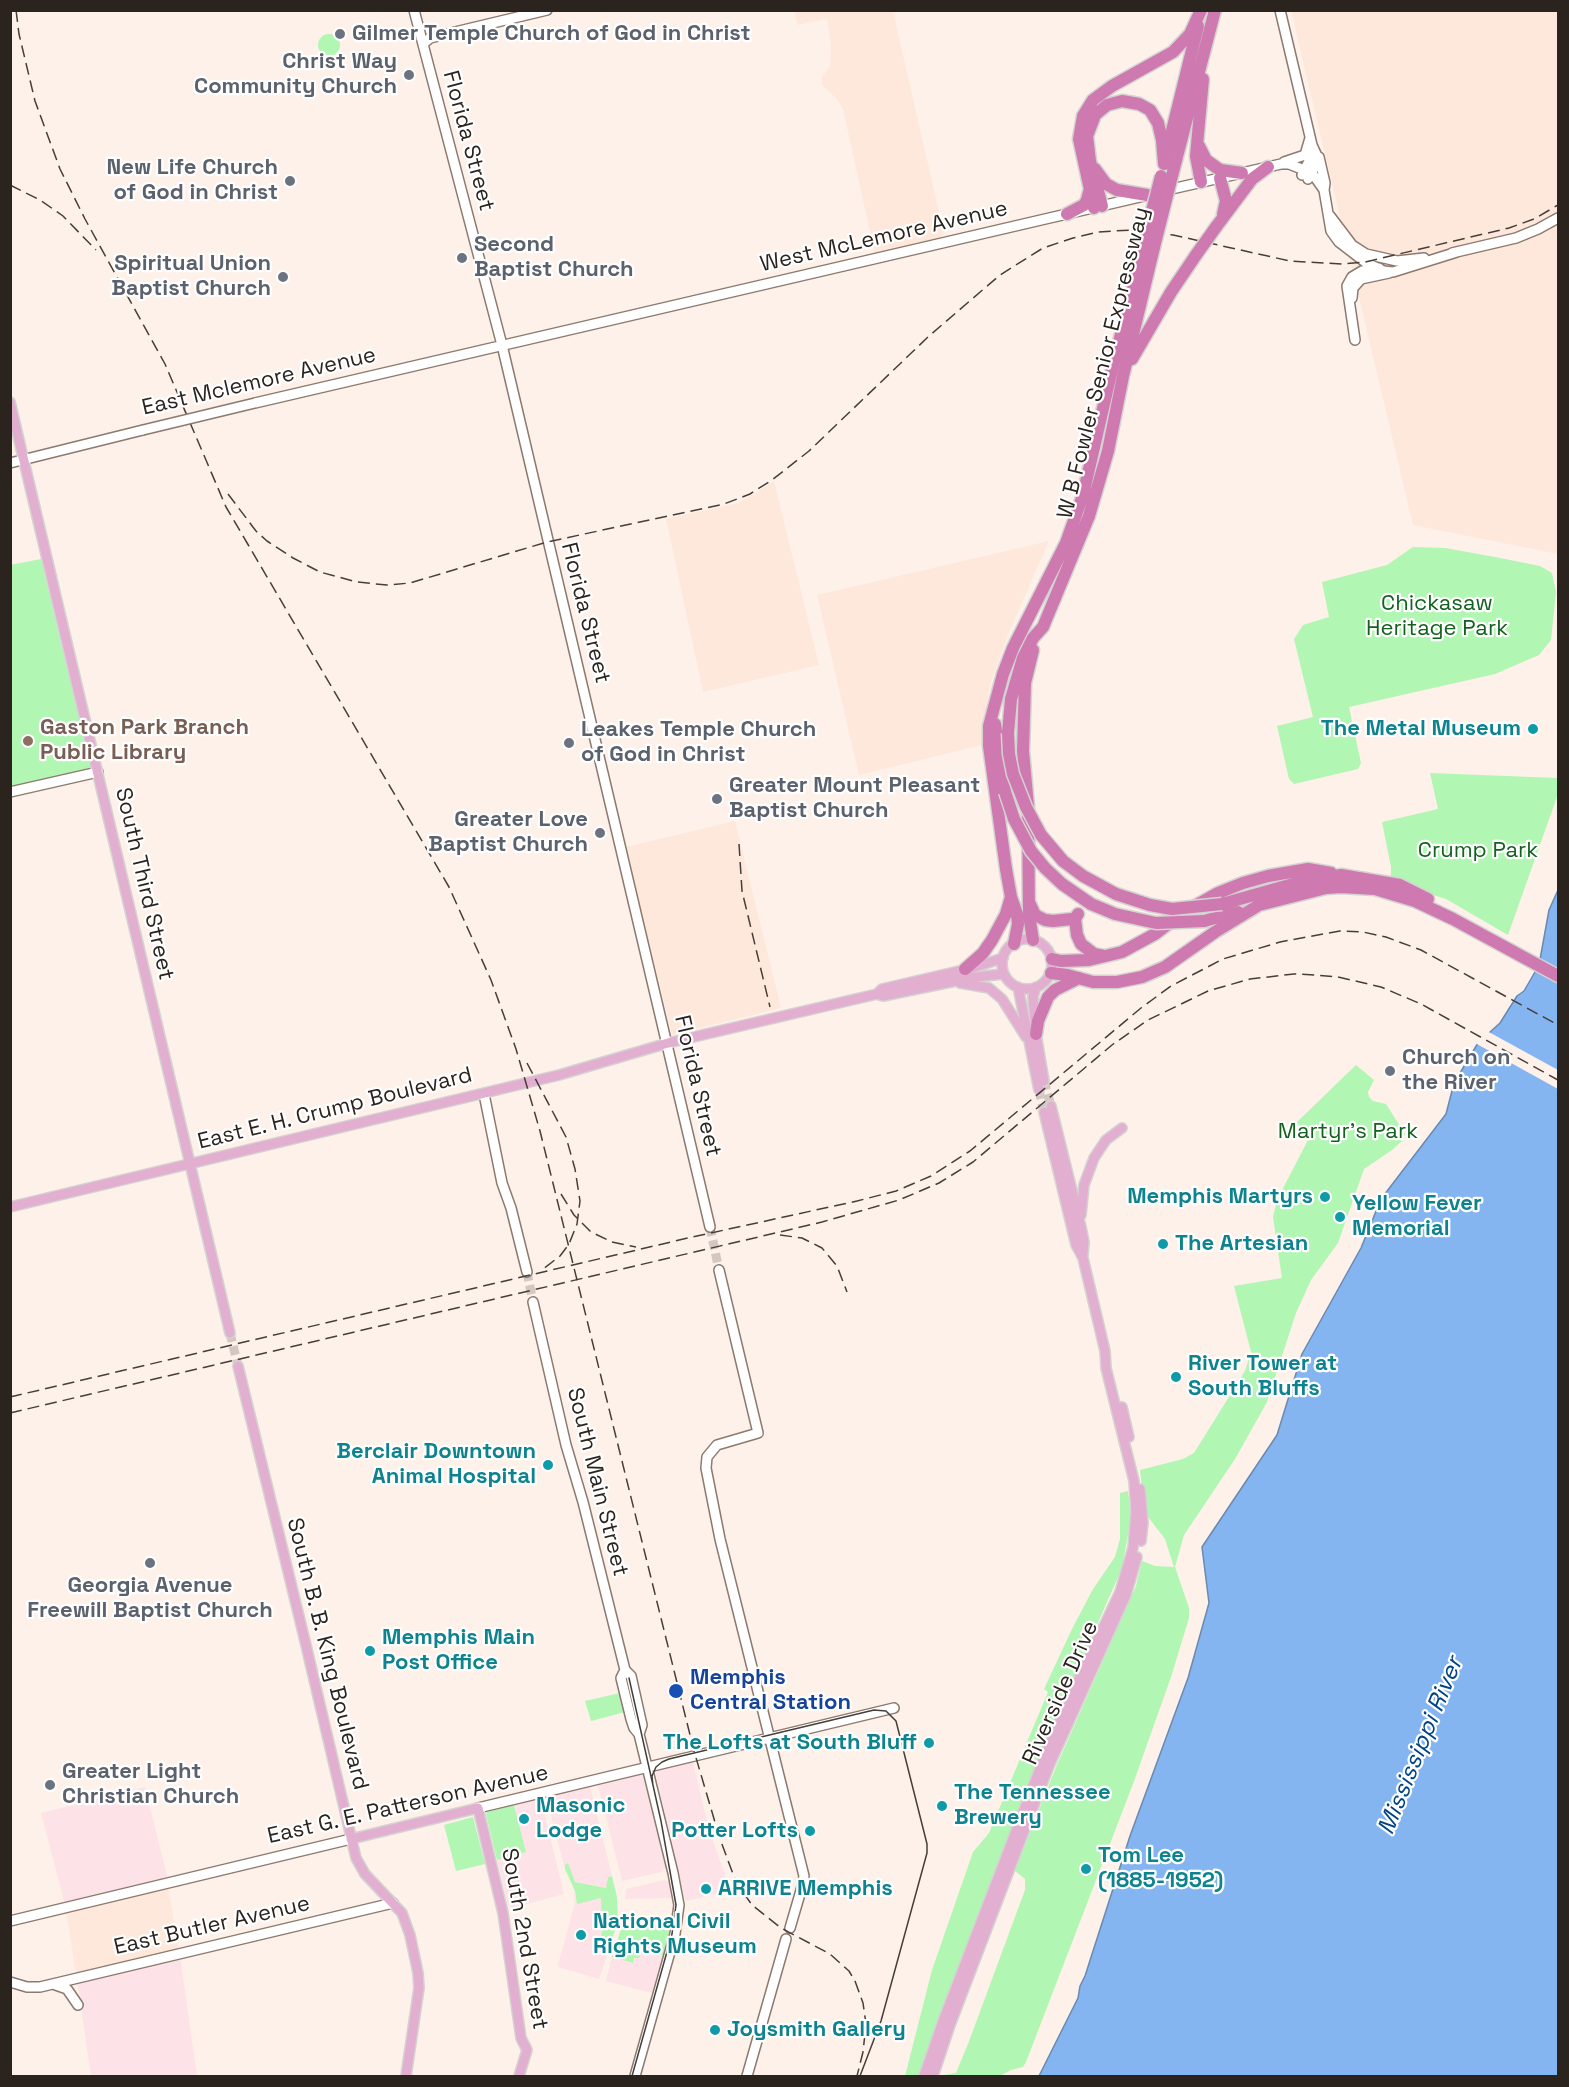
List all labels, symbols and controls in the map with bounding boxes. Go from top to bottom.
place label: Gilmer Temple Church of God in Christ [352,21,751,47]
marker: Gilmer Temple Church of God in Christ [333,27,347,41]
place label: Christ Way Community Church [194,49,397,100]
marker: Christ Way Community Church [402,68,416,82]
street label: Florida Street [437,68,499,214]
place label: New Life Church of God in Christ [107,155,278,206]
marker: New Life Church of God in Christ [283,174,297,188]
street label: West McLemore Avenue [758,196,1010,278]
street label: W B Fowler Senior Expressway [1052,205,1156,521]
place label: Second Baptist Church [474,232,634,284]
place label: Spiritual Union Baptist Church [111,251,271,302]
marker: Second Baptist Church [455,251,469,265]
marker: Spiritual Union Baptist Church [276,270,290,284]
street label: East Mclemore Avenue [139,342,379,422]
street label: Florida Street [555,540,615,686]
park label: Chickasaw Heritage Park [1366,591,1508,642]
place label: Gaston Park Branch Public Library [40,715,249,766]
place label: The Metal Museum [1321,716,1521,742]
place label: Leakes Temple Church of God in Christ [581,717,816,768]
marker: The Metal Museum [1526,722,1540,736]
marker: Gaston Park Branch Public Library [21,734,35,748]
marker: Leakes Temple Church of God in Christ [562,736,576,750]
place label: Greater Mount Pleasant Baptist Church [729,773,980,824]
street label: South Third Street [109,785,179,983]
marker: Greater Mount Pleasant Baptist Church [710,792,724,806]
place label: Greater Love Baptist Church [428,807,588,858]
marker: Greater Love Baptist Church [593,826,607,840]
park label: Crump Park [1418,838,1538,864]
street label: Florida Street [668,1013,726,1159]
place label: Church on the River [1402,1045,1510,1096]
street label: East E. H. Crump Boulevard [195,1062,475,1156]
marker: Church on the River [1383,1064,1397,1078]
park label: Martyr's Park [1278,1119,1418,1145]
place label: Memphis Martyrs [1127,1184,1313,1210]
marker: Memphis Martyrs [1318,1190,1332,1204]
place label: Yellow Fever Memorial [1352,1191,1482,1242]
marker: Yellow Fever Memorial [1333,1210,1347,1224]
place label: The Artesian [1175,1231,1308,1257]
marker: The Artesian [1156,1237,1170,1251]
place label: River Tower at South Bluffs [1188,1351,1337,1402]
marker: River Tower at South Bluffs [1169,1370,1183,1384]
street label: South Main Street [561,1385,633,1579]
place label: Berclair Downtown Animal Hospital [336,1439,536,1490]
marker: Berclair Downtown Animal Hospital [541,1458,555,1472]
street label: South B. B. King Boulevard [280,1515,374,1793]
marker: Georgia Avenue Freewill Baptist Church [143,1556,157,1570]
place label: Georgia Avenue Freewill Baptist Church [27,1573,273,1624]
street label: Riverside Drive [1018,1617,1104,1769]
place label: Memphis Main Post Office [382,1625,535,1676]
marker: Memphis Main Post Office [363,1644,377,1658]
water label: Mississippi River [1372,1653,1470,1839]
place label: Memphis Central Station [690,1665,851,1717]
marker: Memphis Central Station [667,1682,685,1700]
place label: The Lofts at South Bluff [663,1730,917,1756]
marker: The Lofts at South Bluff [922,1736,936,1750]
place label: Greater Light Christian Church [62,1759,239,1810]
street label: East G. E. Patterson Avenue [265,1760,551,1850]
marker: Greater Light Christian Church [43,1778,57,1792]
place label: The Tennessee Brewery [954,1780,1111,1832]
place label: Masonic Lodge [536,1793,625,1844]
marker: The Tennessee Brewery [935,1799,949,1813]
marker: Masonic Lodge [517,1812,531,1826]
place label: Potter Lofts [671,1818,798,1844]
marker: Potter Lofts [803,1824,817,1838]
place label: Tom Lee (1885-1952) [1098,1843,1223,1894]
street label: South 2nd Street [495,1846,553,2032]
marker: Tom Lee (1885-1952) [1079,1862,1093,1876]
place label: ARRIVE Memphis [718,1876,893,1902]
marker: ARRIVE Memphis [699,1882,713,1896]
street label: East Butler Avenue [111,1891,313,1961]
place label: National Civil Rights Museum [593,1909,757,1960]
marker: National Civil Rights Museum [574,1928,588,1942]
place label: Joysmith Gallery [727,2017,906,2043]
marker: Joysmith Gallery [708,2023,722,2037]

